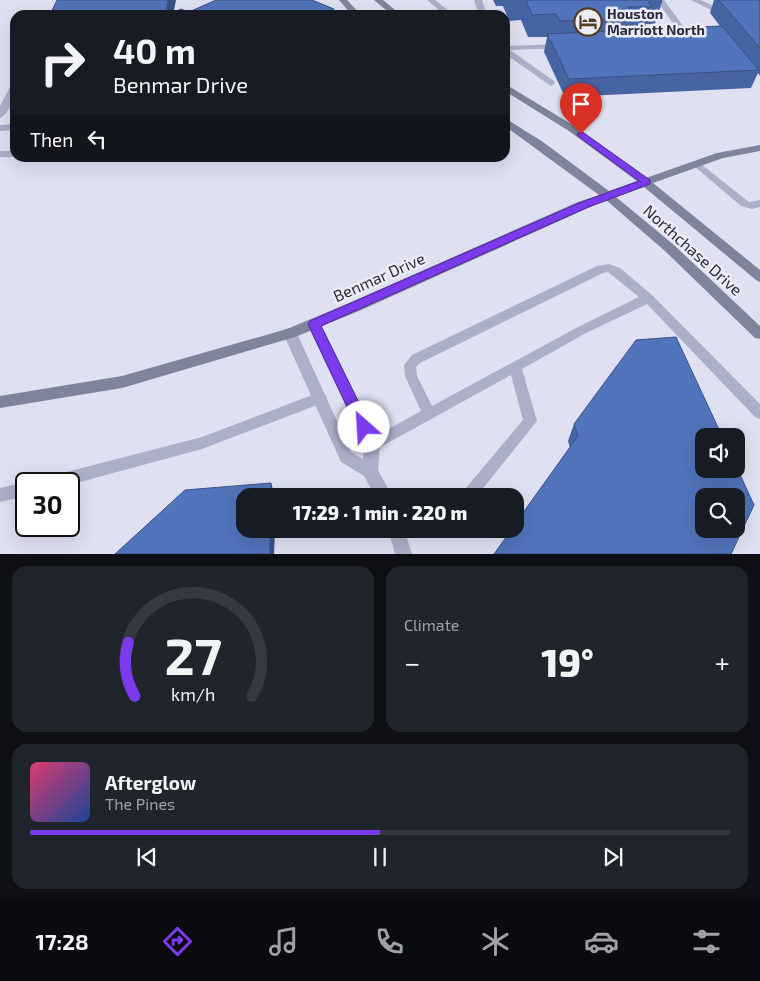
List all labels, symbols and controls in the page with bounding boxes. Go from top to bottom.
place label: Houston Marriott North [607,5,705,38]
hotel icon: Houston Marriott North [573,7,603,37]
text: 40 m [113,29,196,71]
icon: right [30,30,95,95]
text: Benmar Drive [113,71,248,97]
pin [560,83,602,134]
icon: arrive [567,90,595,118]
icon: left [83,125,111,153]
text: Then [30,128,73,151]
street label: Northchase Drive [640,200,747,299]
street label: Benmar Drive [330,248,428,305]
position arrow [337,400,389,452]
map controls [695,428,745,538]
button: sound [695,428,745,478]
speed limit sign: 30 [15,472,80,537]
button: search [695,488,745,538]
text: 17:29 · 1 min · 220 m [293,501,467,524]
text: Climate [404,615,459,634]
text: 27 [164,623,222,685]
text: 19° [541,639,594,685]
text: − [404,645,420,679]
text: + [715,645,730,679]
text: km/h [171,683,215,705]
text: Afterglow [105,771,196,794]
text: The Pines [105,794,175,813]
icon: previous [133,843,161,871]
icon: pause [366,843,394,871]
icon: next [599,843,627,871]
icon: directions [160,924,195,959]
icon: music [266,924,301,959]
icon: phone [372,924,407,959]
icon: climate [478,924,513,959]
icon: car [584,924,619,959]
icon: filters [689,924,724,959]
text: 17:28 [35,928,89,954]

